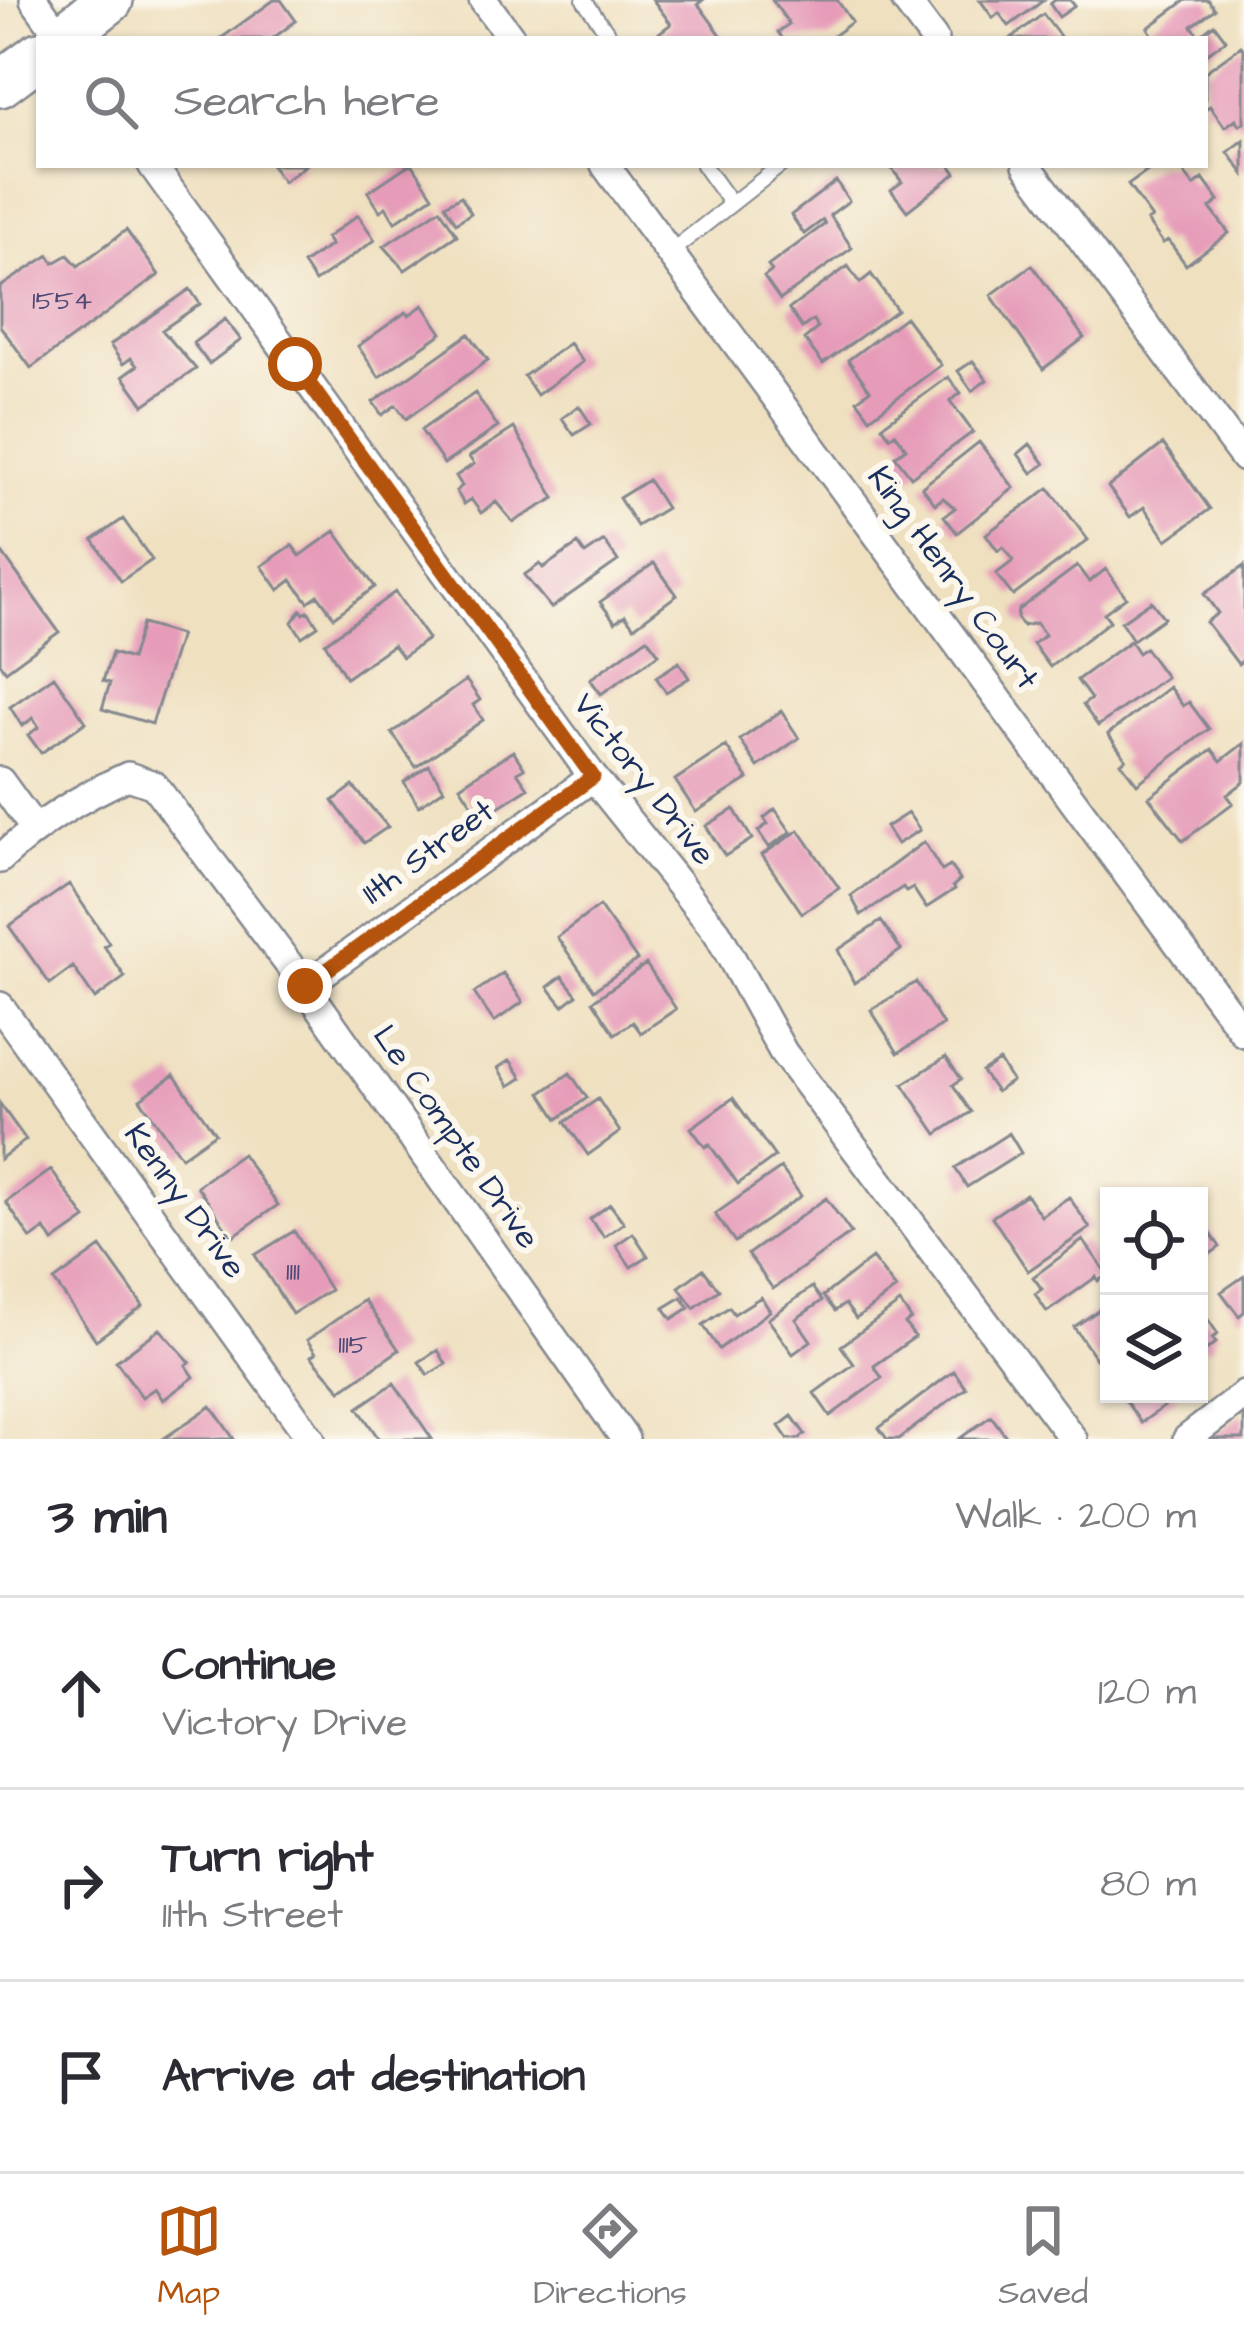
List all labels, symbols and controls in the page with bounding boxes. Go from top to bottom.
search box [36,36,1208,168]
icon: search [78,69,144,135]
text: Search here [174,71,440,133]
house number: 1554 [32,282,92,320]
route start [268,337,322,391]
street label: King Henry Court [855,457,1050,700]
street label: Victory Drive [561,683,726,876]
street label: 11th Street [353,788,503,916]
route end [278,959,332,1013]
street label: Le Compte Drive [361,1016,551,1258]
street label: Kenny Drive [112,1114,257,1289]
map controls [1100,1187,1208,1403]
button: locate [1100,1187,1208,1295]
house number: 1111 [286,1253,300,1291]
button: layers [1100,1295,1208,1403]
house number: 1115 [338,1326,368,1364]
text: 3 min [48,1482,167,1553]
text: Walk · 200 m [955,1490,1196,1544]
text: Continue [162,1635,336,1697]
icon: ahead [48,1660,114,1726]
text: 120 m [1098,1666,1196,1720]
text: Victory Drive [162,1697,407,1751]
text: Turn right [162,1827,374,1889]
icon: right [48,1852,114,1918]
text: 80 m [1100,1858,1196,1912]
text: 11th Street [162,1889,343,1943]
icon: arrive [48,2044,114,2110]
text: Arrive at destination [162,2046,585,2108]
tab: Map [156,2198,222,2316]
tab: Directions [533,2198,687,2316]
tab: Saved [998,2198,1088,2316]

